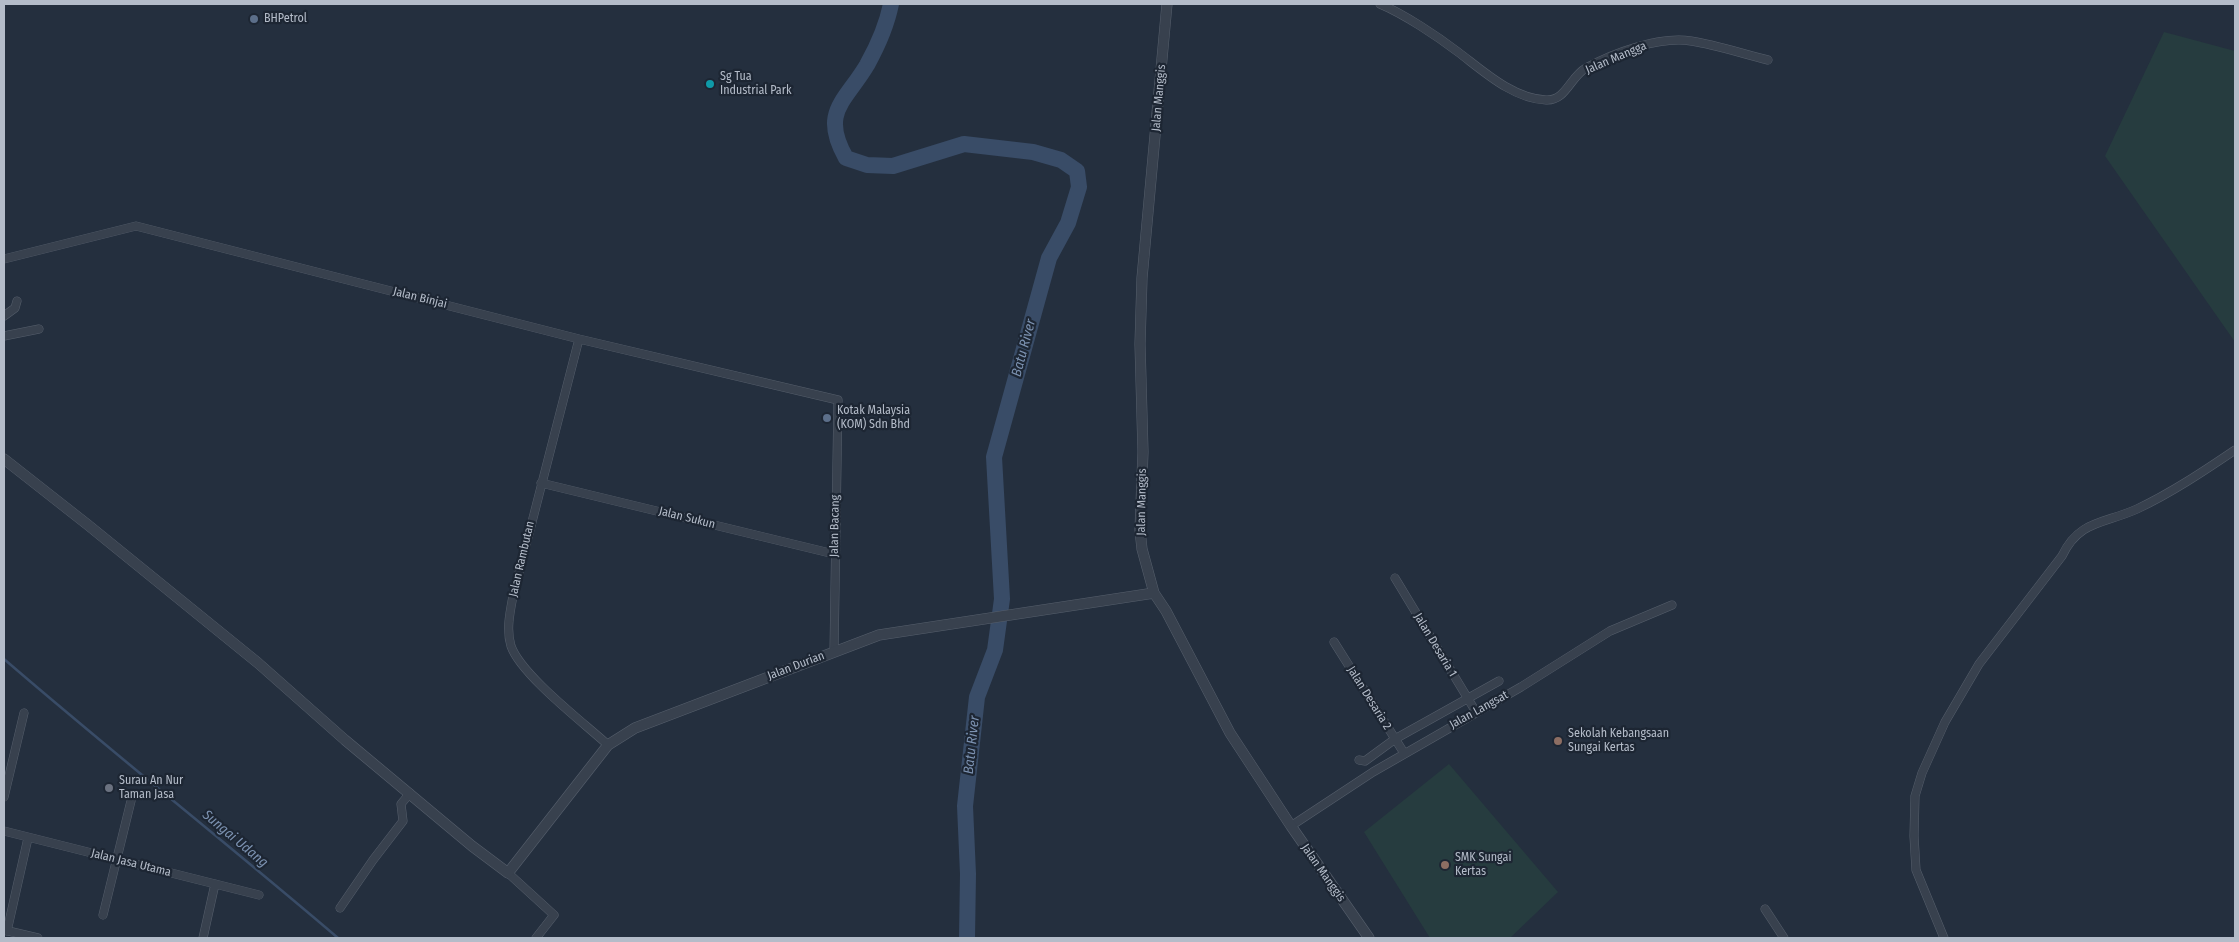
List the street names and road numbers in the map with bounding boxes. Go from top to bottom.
street label: Jalan Mangga [1583,39,1649,77]
street label: Jalan Manggis [1149,64,1169,132]
street label: Jalan Binjai [392,284,448,312]
street label: Jalan Manggis [1134,468,1150,536]
street label: Jalan Bacang [827,495,843,557]
street label: Jalan Sukun [657,504,717,532]
street label: Jalan Rambutan [506,520,538,598]
street label: Jalan Desaria 1 [1410,611,1460,679]
street label: Jalan Durian [765,649,827,683]
street label: Jalan Desaria 2 [1344,664,1394,732]
street label: Jalan Langsat [1447,688,1511,732]
street label: Jalan Manggis [1298,841,1348,905]
street label: Jalan Jasa Utama [90,846,172,880]

